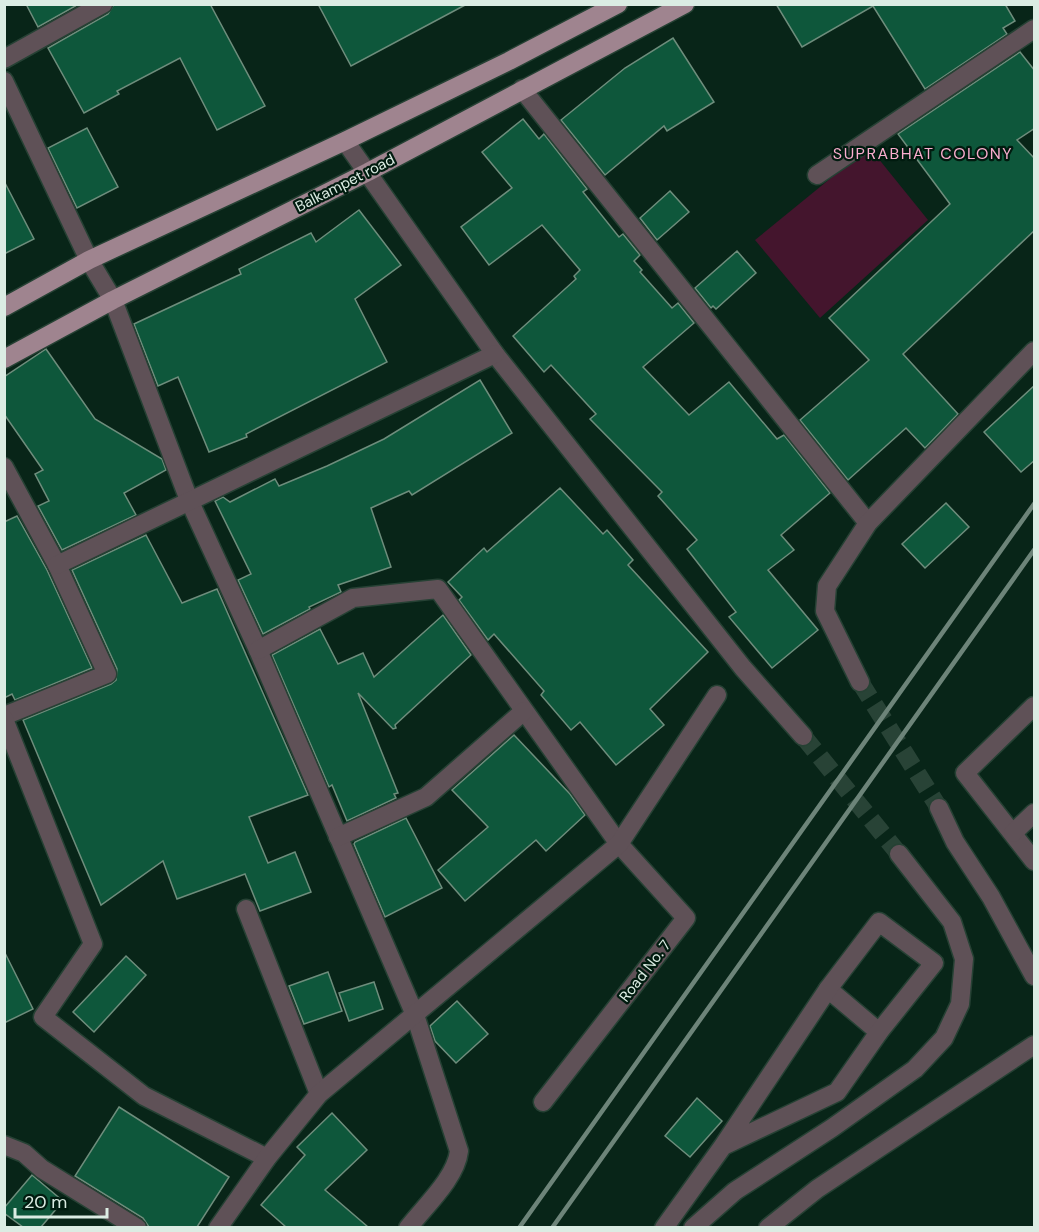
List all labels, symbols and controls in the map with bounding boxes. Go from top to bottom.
district label: SUPRABHAT COLONY [833,143,1013,164]
street label: Balkampet road [292,149,398,217]
street label: Road No. 7 [615,936,675,1006]
scale bar [15,1181,106,1219]
text: 20 m [24,1190,67,1214]

